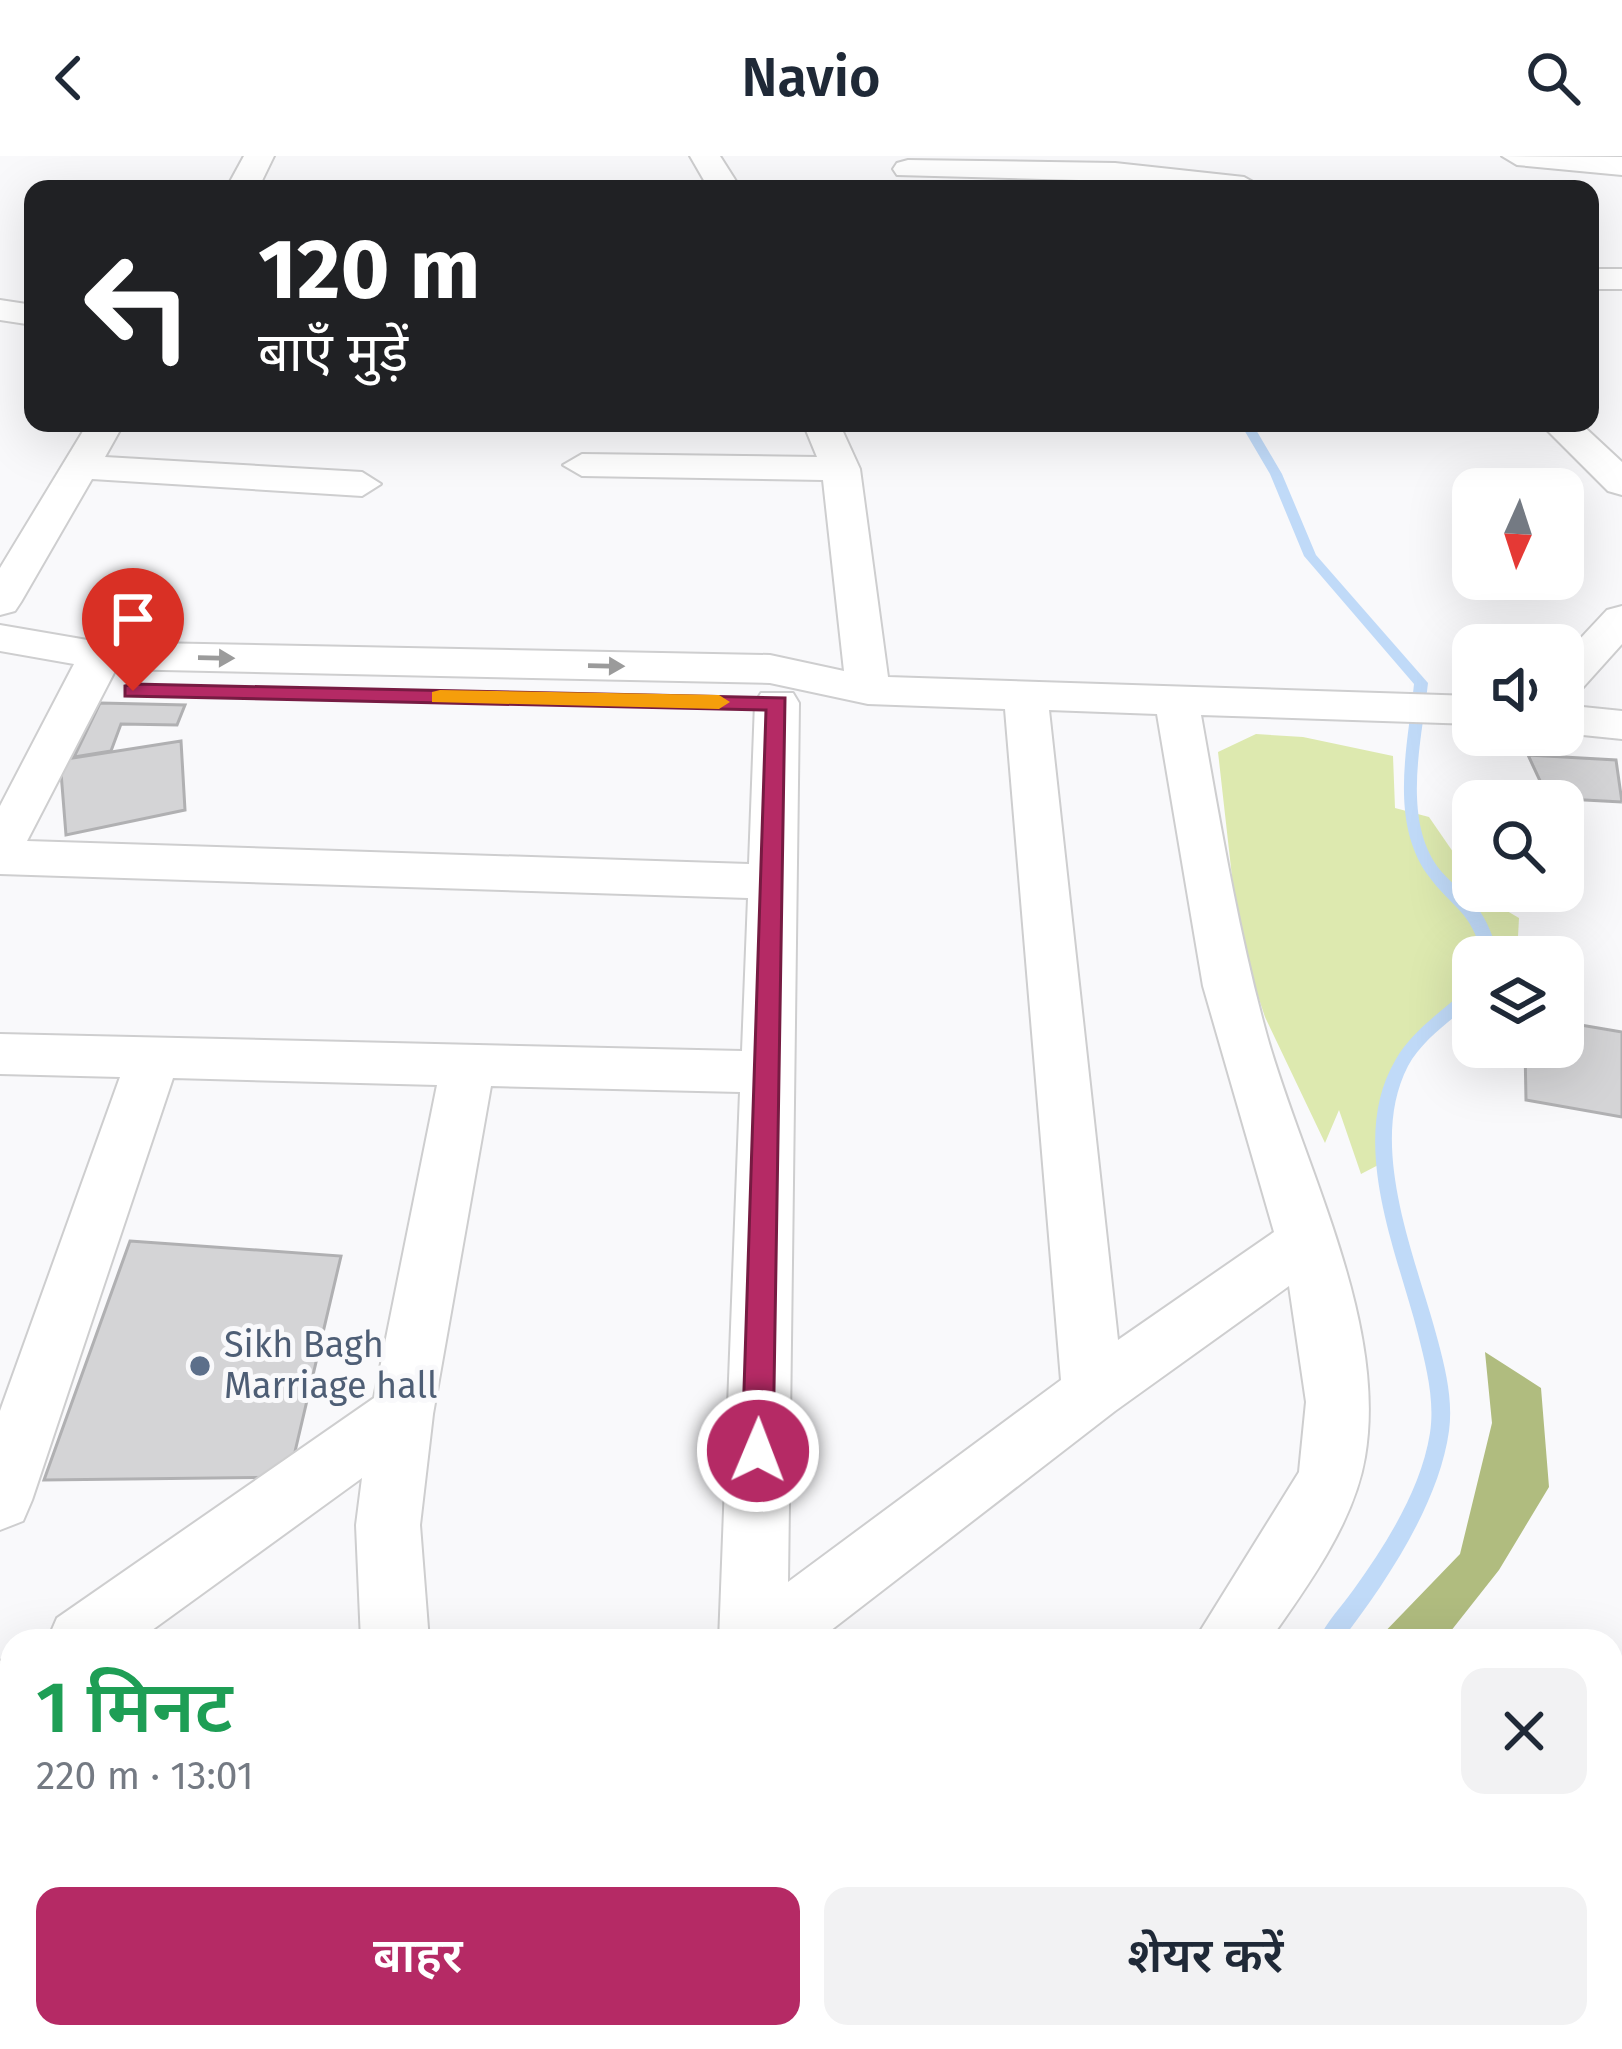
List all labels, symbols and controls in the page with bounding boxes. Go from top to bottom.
icon: back [36,45,102,111]
icon: search [1520,45,1586,111]
text: Navio [742,46,881,110]
text: 120 m [258,219,480,320]
icon: left [60,228,216,384]
text: बाएँ मुड़ें [258,321,408,385]
north arrow [1452,468,1584,600]
map controls [1452,468,1584,1068]
pin [82,568,184,691]
icon: arrive [100,586,166,652]
button: sound [1452,624,1584,756]
one-way arrow [198,648,236,667]
one-way arrow [588,656,626,675]
button: search [1452,780,1584,912]
button: layers [1452,936,1584,1068]
place label: Sikh Bagh Marriage hall [224,1323,437,1408]
marker: Sikh Bagh Marriage hall [187,1353,213,1379]
position arrow [695,1388,821,1514]
text: 1 मिनट [36,1665,233,1751]
button: close [1461,1668,1587,1794]
text: 220 m · 13:01 [36,1753,254,1799]
button: बाहर [36,1887,800,2025]
button: शेयर करें [824,1887,1587,2025]

